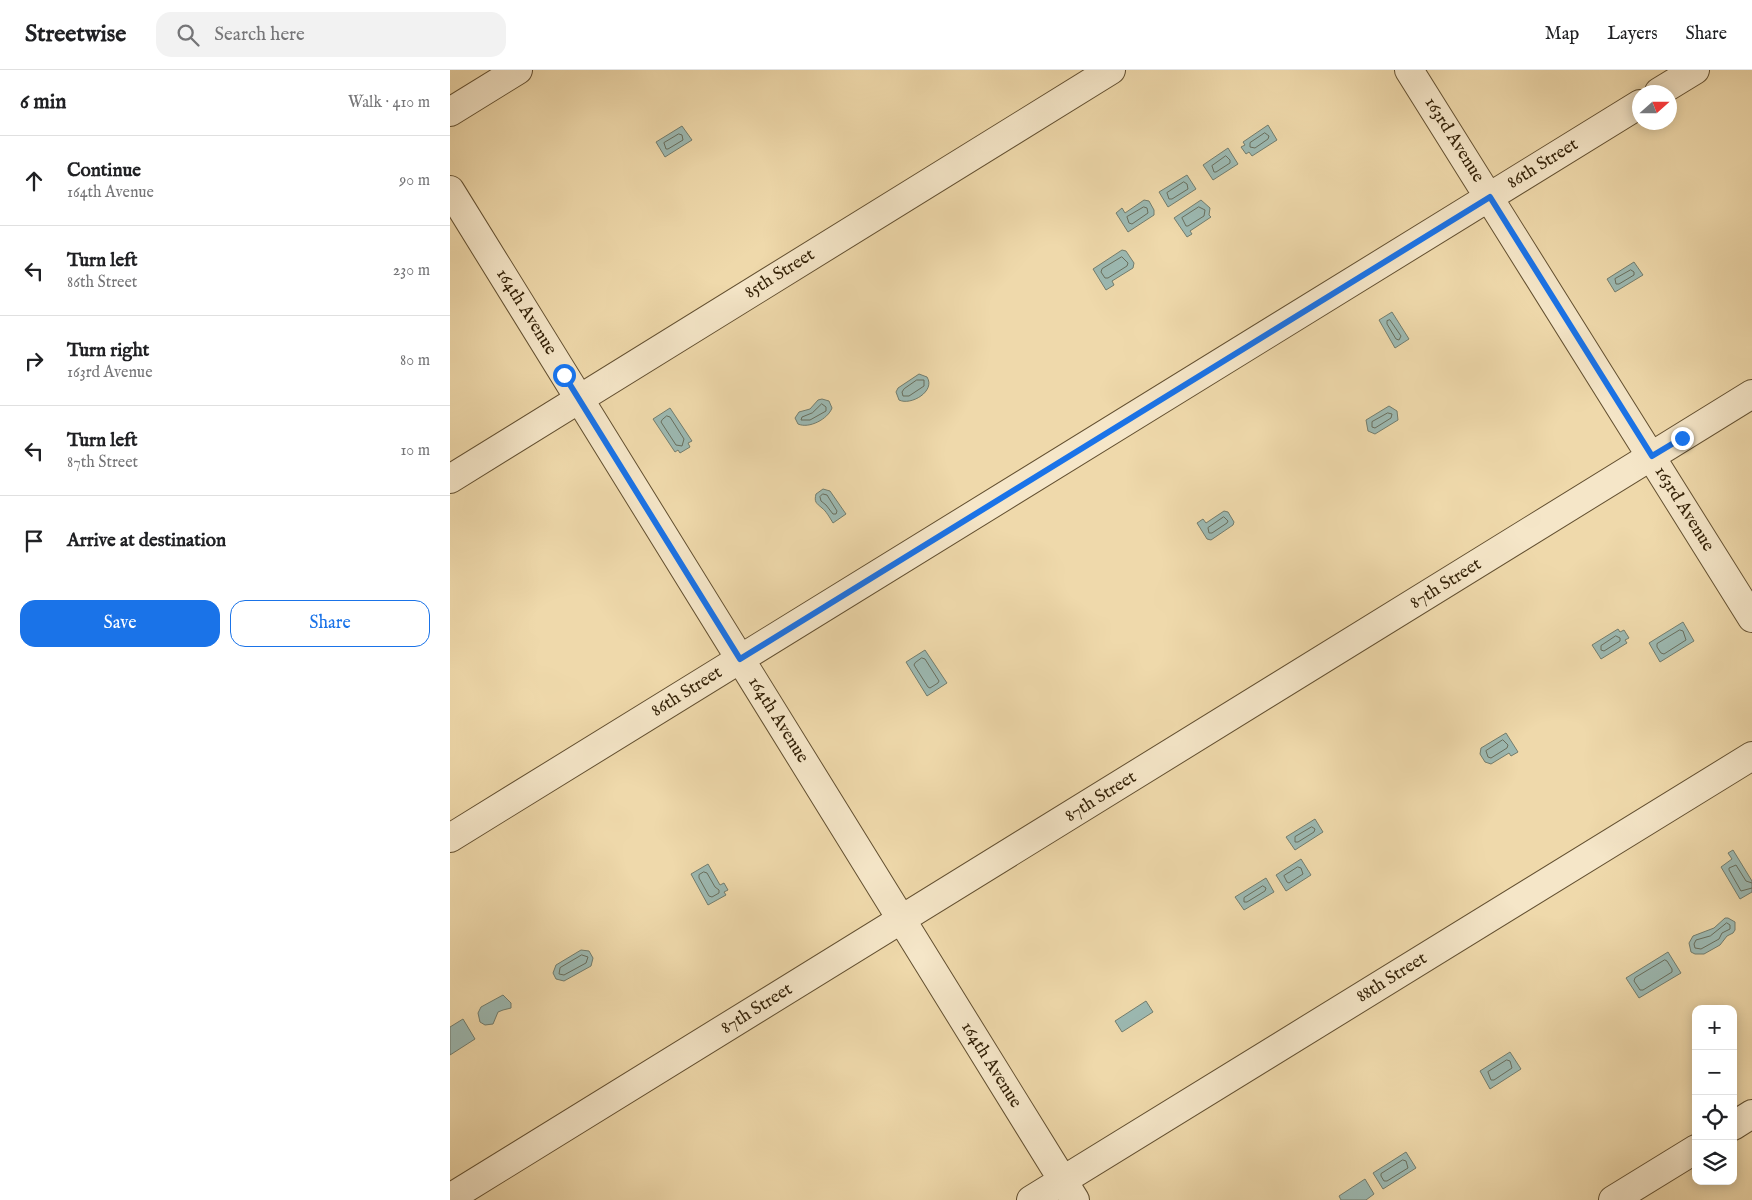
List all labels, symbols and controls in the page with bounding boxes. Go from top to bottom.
search box [156,12,506,57]
text: Streetwise [25,19,126,50]
icon: search [174,21,202,49]
text: Search here [214,23,305,47]
text: Map [1545,23,1579,46]
text: Layers [1607,23,1658,46]
text: Share [1686,23,1727,46]
north arrow [1632,85,1677,130]
text: 6 min [20,89,66,116]
text: Walk · 410 m [348,93,430,113]
street label: 163rd Avenue [1419,93,1489,187]
street label: 86th Street [1503,133,1583,195]
text: Continue [67,159,141,183]
icon: ahead [20,167,48,195]
text: 90 m [399,171,430,191]
text: 164th Avenue [67,183,154,203]
street label: 85th Street [741,244,819,304]
text: Turn left [67,249,138,273]
icon: left [20,257,48,285]
text: 230 m [393,261,430,281]
street label: 164th Avenue [490,264,562,360]
text: 86th Street [67,273,137,293]
text: Turn right [67,339,149,363]
icon: right [20,347,48,375]
text: 80 m [400,351,430,371]
text: 163rd Avenue [67,363,152,383]
route start [553,364,576,387]
route end [1671,427,1694,450]
text: Turn left [67,429,138,453]
icon: left [20,437,48,465]
text: 10 m [400,441,430,461]
text: 87th Street [67,453,138,473]
street label: 163rd Avenue [1649,462,1719,556]
icon: arrive [20,527,48,555]
text: Arrive at destination [67,529,226,553]
street label: 87th Street [1406,553,1486,615]
button: Save [20,600,220,647]
button: Share [230,600,430,647]
street label: 86th Street [647,661,727,723]
street label: 164th Avenue [742,672,814,768]
street label: 87th Street [1061,766,1141,828]
street label: 88th Street [1353,947,1431,1009]
street label: 87th Street [717,978,797,1040]
map controls [1692,1005,1737,1185]
button: + [1692,1005,1737,1050]
street label: 164th Avenue [955,1017,1027,1113]
button: − [1692,1050,1737,1095]
button: locate [1692,1095,1737,1140]
button: layers [1692,1140,1737,1185]

